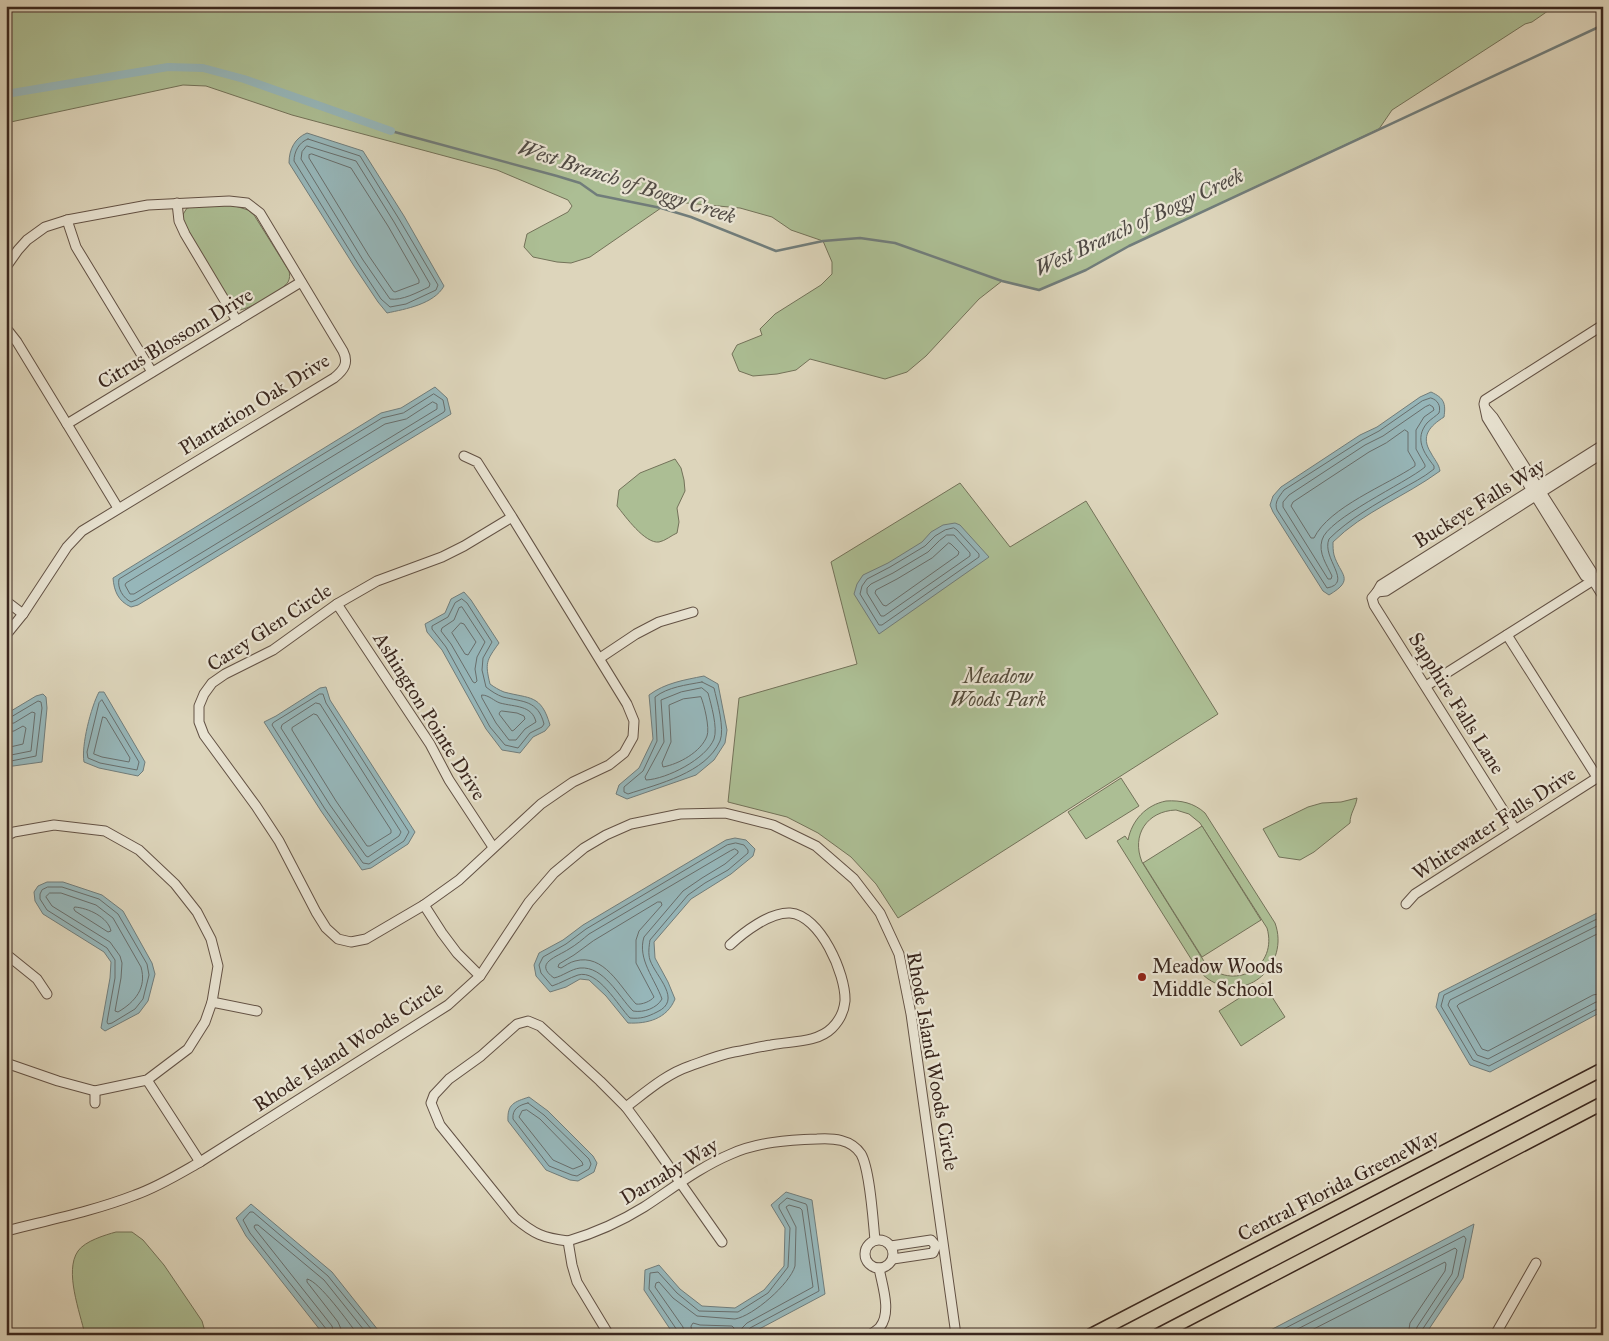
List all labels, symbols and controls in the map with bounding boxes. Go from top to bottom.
water label: West Branch of Boggy Creek [515,135,740,230]
water label: West Branch of Boggy Creek [1031,162,1248,282]
street label: Citrus Blossom Drive [93,282,257,394]
street label: Plantation Oak Drive [174,348,334,460]
street label: Buckeye Falls Way [1409,453,1550,553]
street label: Carey Glen Circle [202,578,336,676]
street label: Ashington Pointe Drive [367,627,491,805]
street label: Sapphire Falls Lane [1404,628,1510,778]
park label: Meadow Woods Park [950,664,1046,711]
street label: Whitewater Falls Drive [1408,761,1580,885]
street label: Rhode Island Woods Circle [902,950,964,1172]
place label: Meadow Woods Middle School [1152,954,1283,1001]
marker: Meadow Woods Middle School [1136,971,1148,983]
street label: Rhode Island Woods Circle [249,976,447,1116]
street label: Central Florida GreeneWay [1233,1124,1443,1246]
street label: Darnaby Way [616,1132,723,1210]

